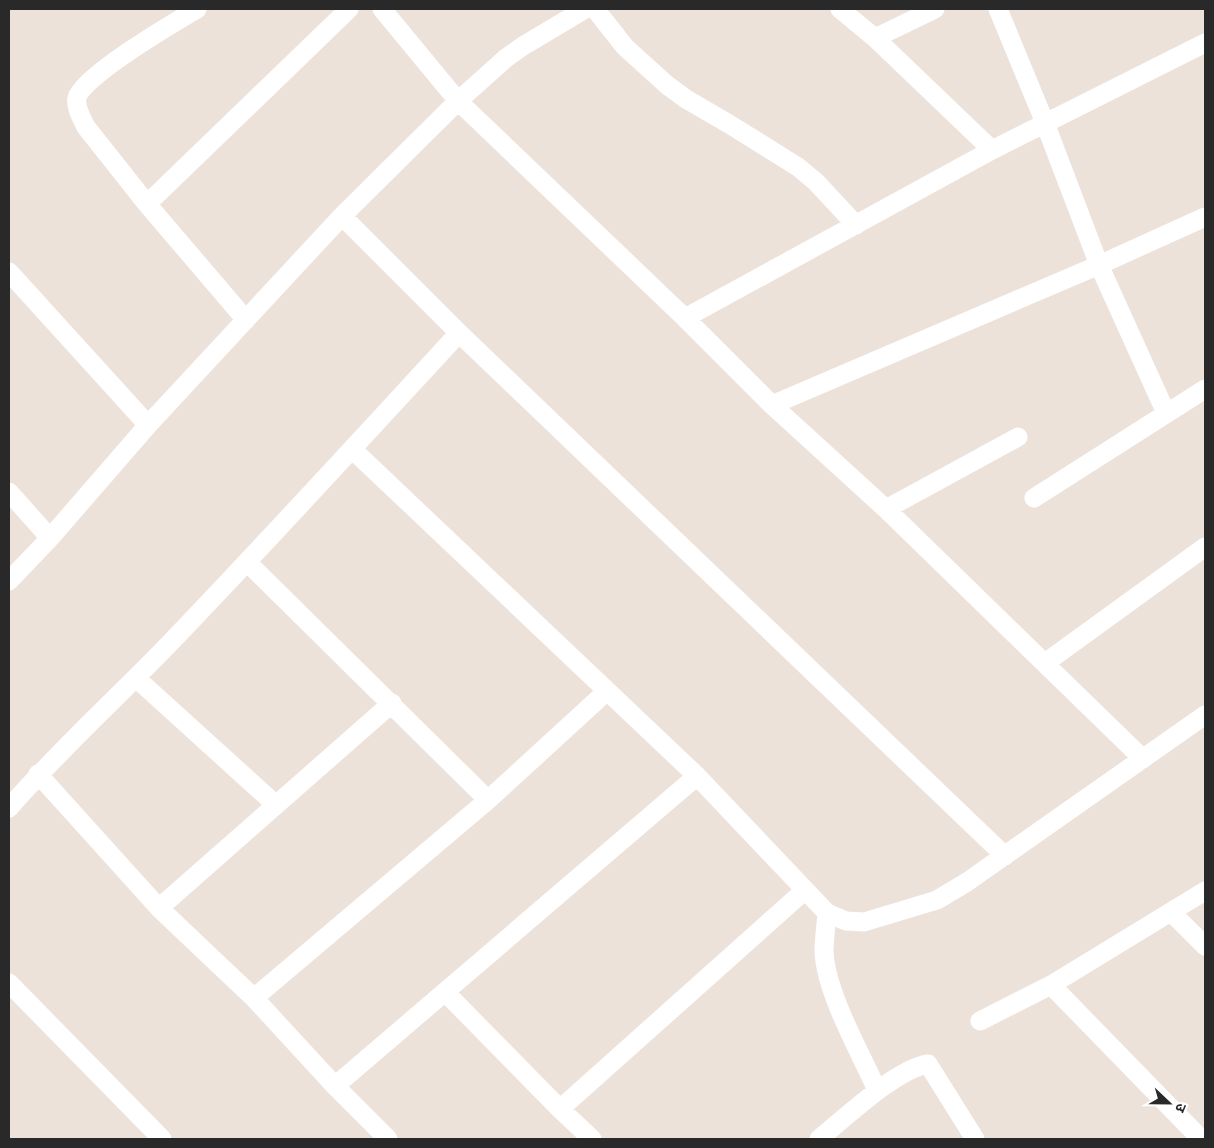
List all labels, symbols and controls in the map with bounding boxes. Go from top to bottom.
north arrow [1144,1078,1194,1128]
text: उ [1172,1101,1190,1115]

